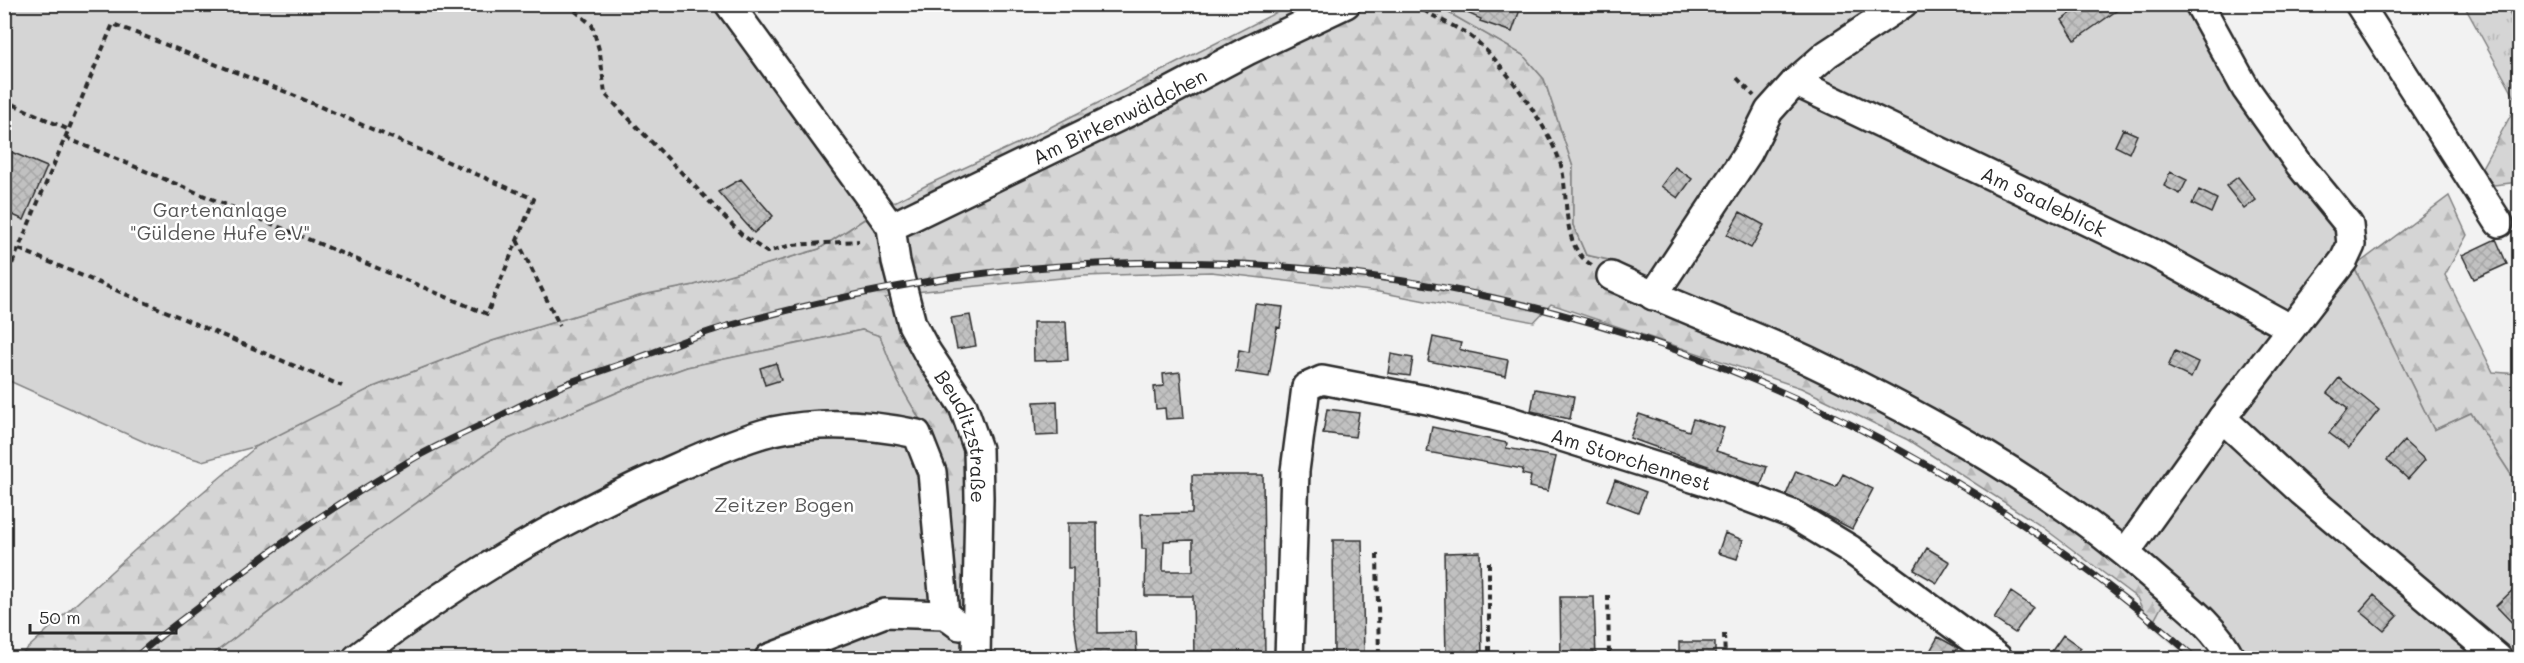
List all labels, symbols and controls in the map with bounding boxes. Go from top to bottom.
street label: Am Birkenwäldchen [1028,62,1211,170]
street label: Am Saaleblick [1977,160,2111,242]
park label: Gartenanlage "Güldene Hufe e.V" [130,196,310,245]
street label: Beuditzstraße [929,365,992,503]
street label: Am Storchennest [1548,422,1715,496]
park label: Zeitzer Bogen [714,491,854,517]
scale bar [30,597,176,635]
text: 50 m [39,605,81,629]

